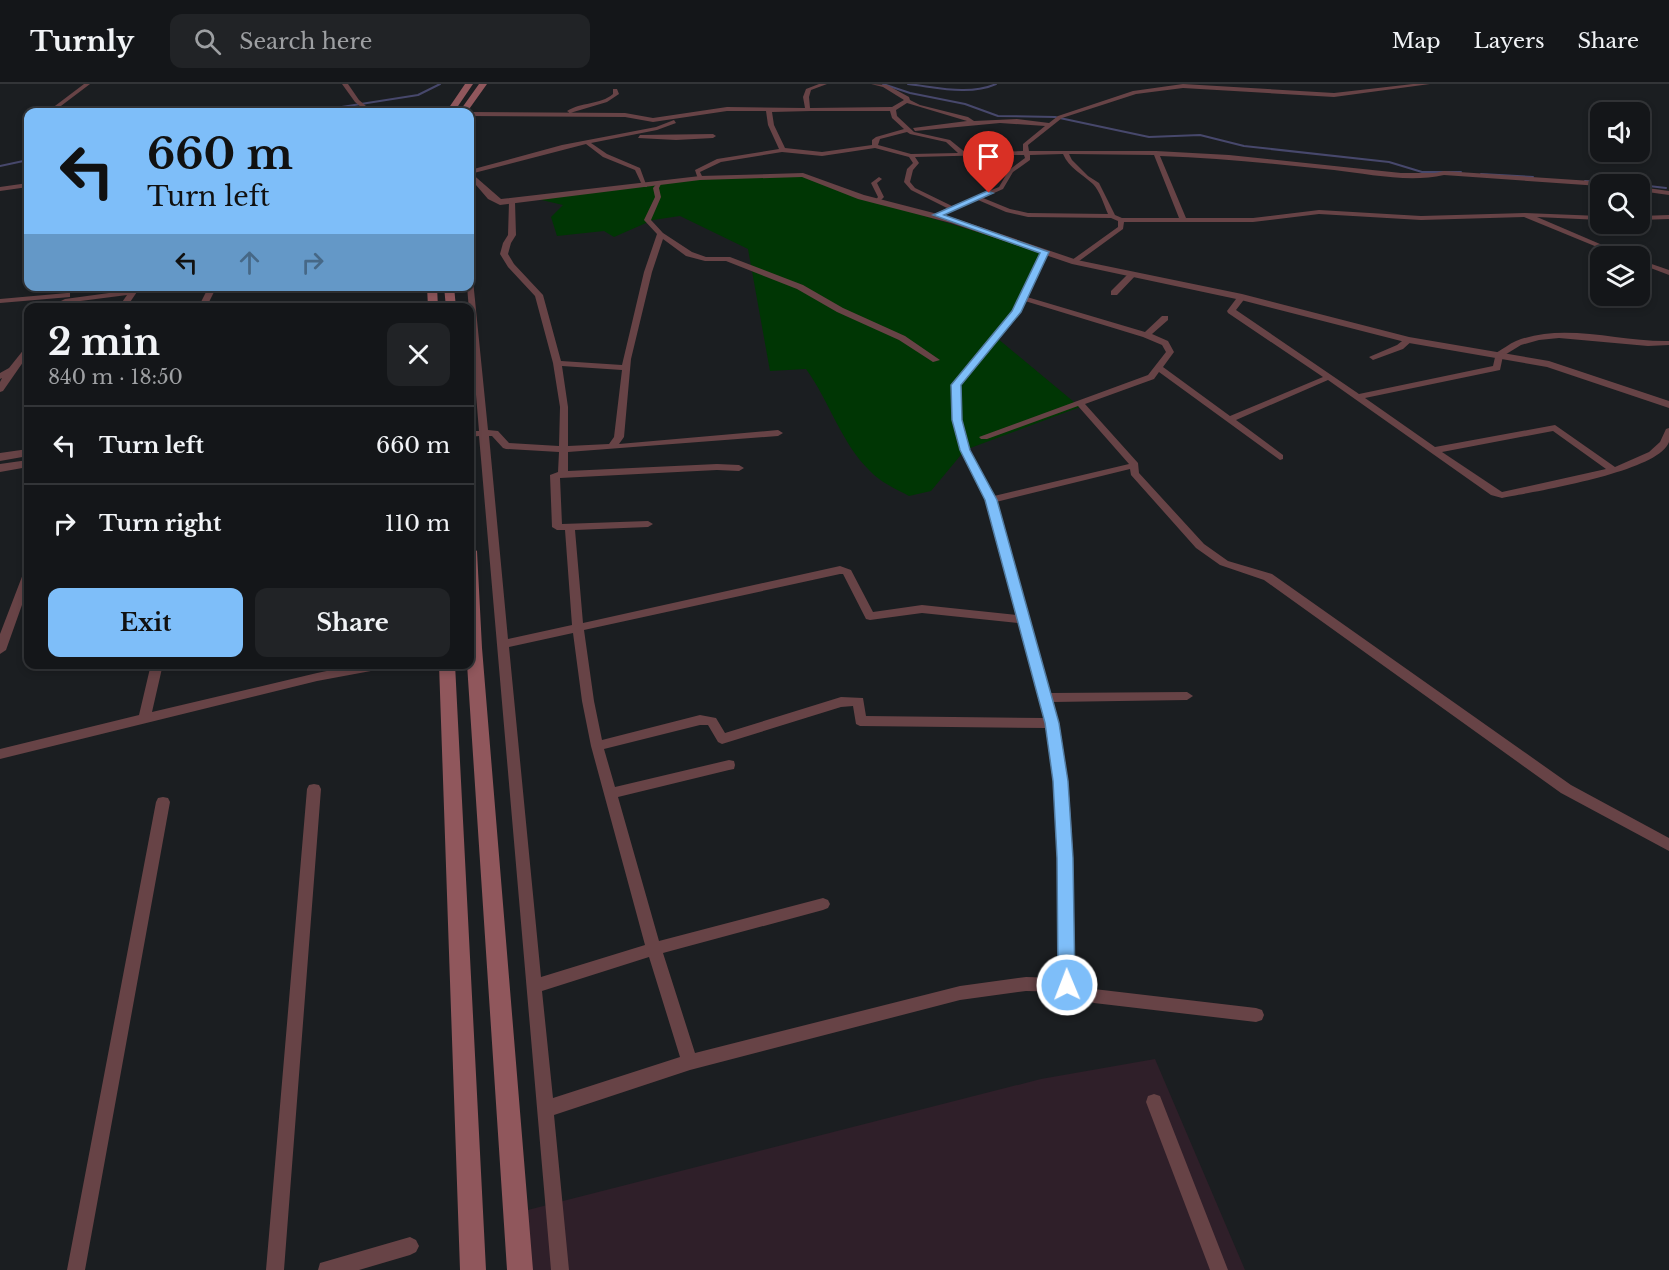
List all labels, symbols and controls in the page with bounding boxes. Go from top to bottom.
search box [170,14,590,68]
text: Turnly [30,24,134,59]
icon: search [191,25,224,58]
text: Search here [239,28,372,55]
text: Map [1392,28,1441,54]
text: Layers [1474,28,1545,54]
text: Share [1578,28,1639,54]
map controls [1590,102,1650,306]
button: sound [1590,102,1650,162]
text: 660 m [147,128,293,180]
pin [963,131,1014,193]
icon: left [48,132,126,210]
icon: arrive [972,140,1005,173]
button: search [1590,174,1650,234]
text: Turn left [147,180,270,213]
icon: left [170,246,203,279]
icon: ahead [233,246,266,279]
icon: right [296,246,329,279]
button: layers [1590,246,1650,306]
text: 2 min [48,320,160,365]
button: close [387,323,450,386]
text: 840 m · 18:50 [48,365,183,389]
icon: left [48,429,81,462]
text: Turn left [99,432,204,459]
text: 660 m [376,432,450,459]
icon: right [48,507,81,540]
text: Turn right [99,510,221,537]
text: 110 m [385,510,450,537]
button: Exit [48,588,243,657]
button: Share [255,588,450,657]
position arrow [1035,953,1099,1017]

